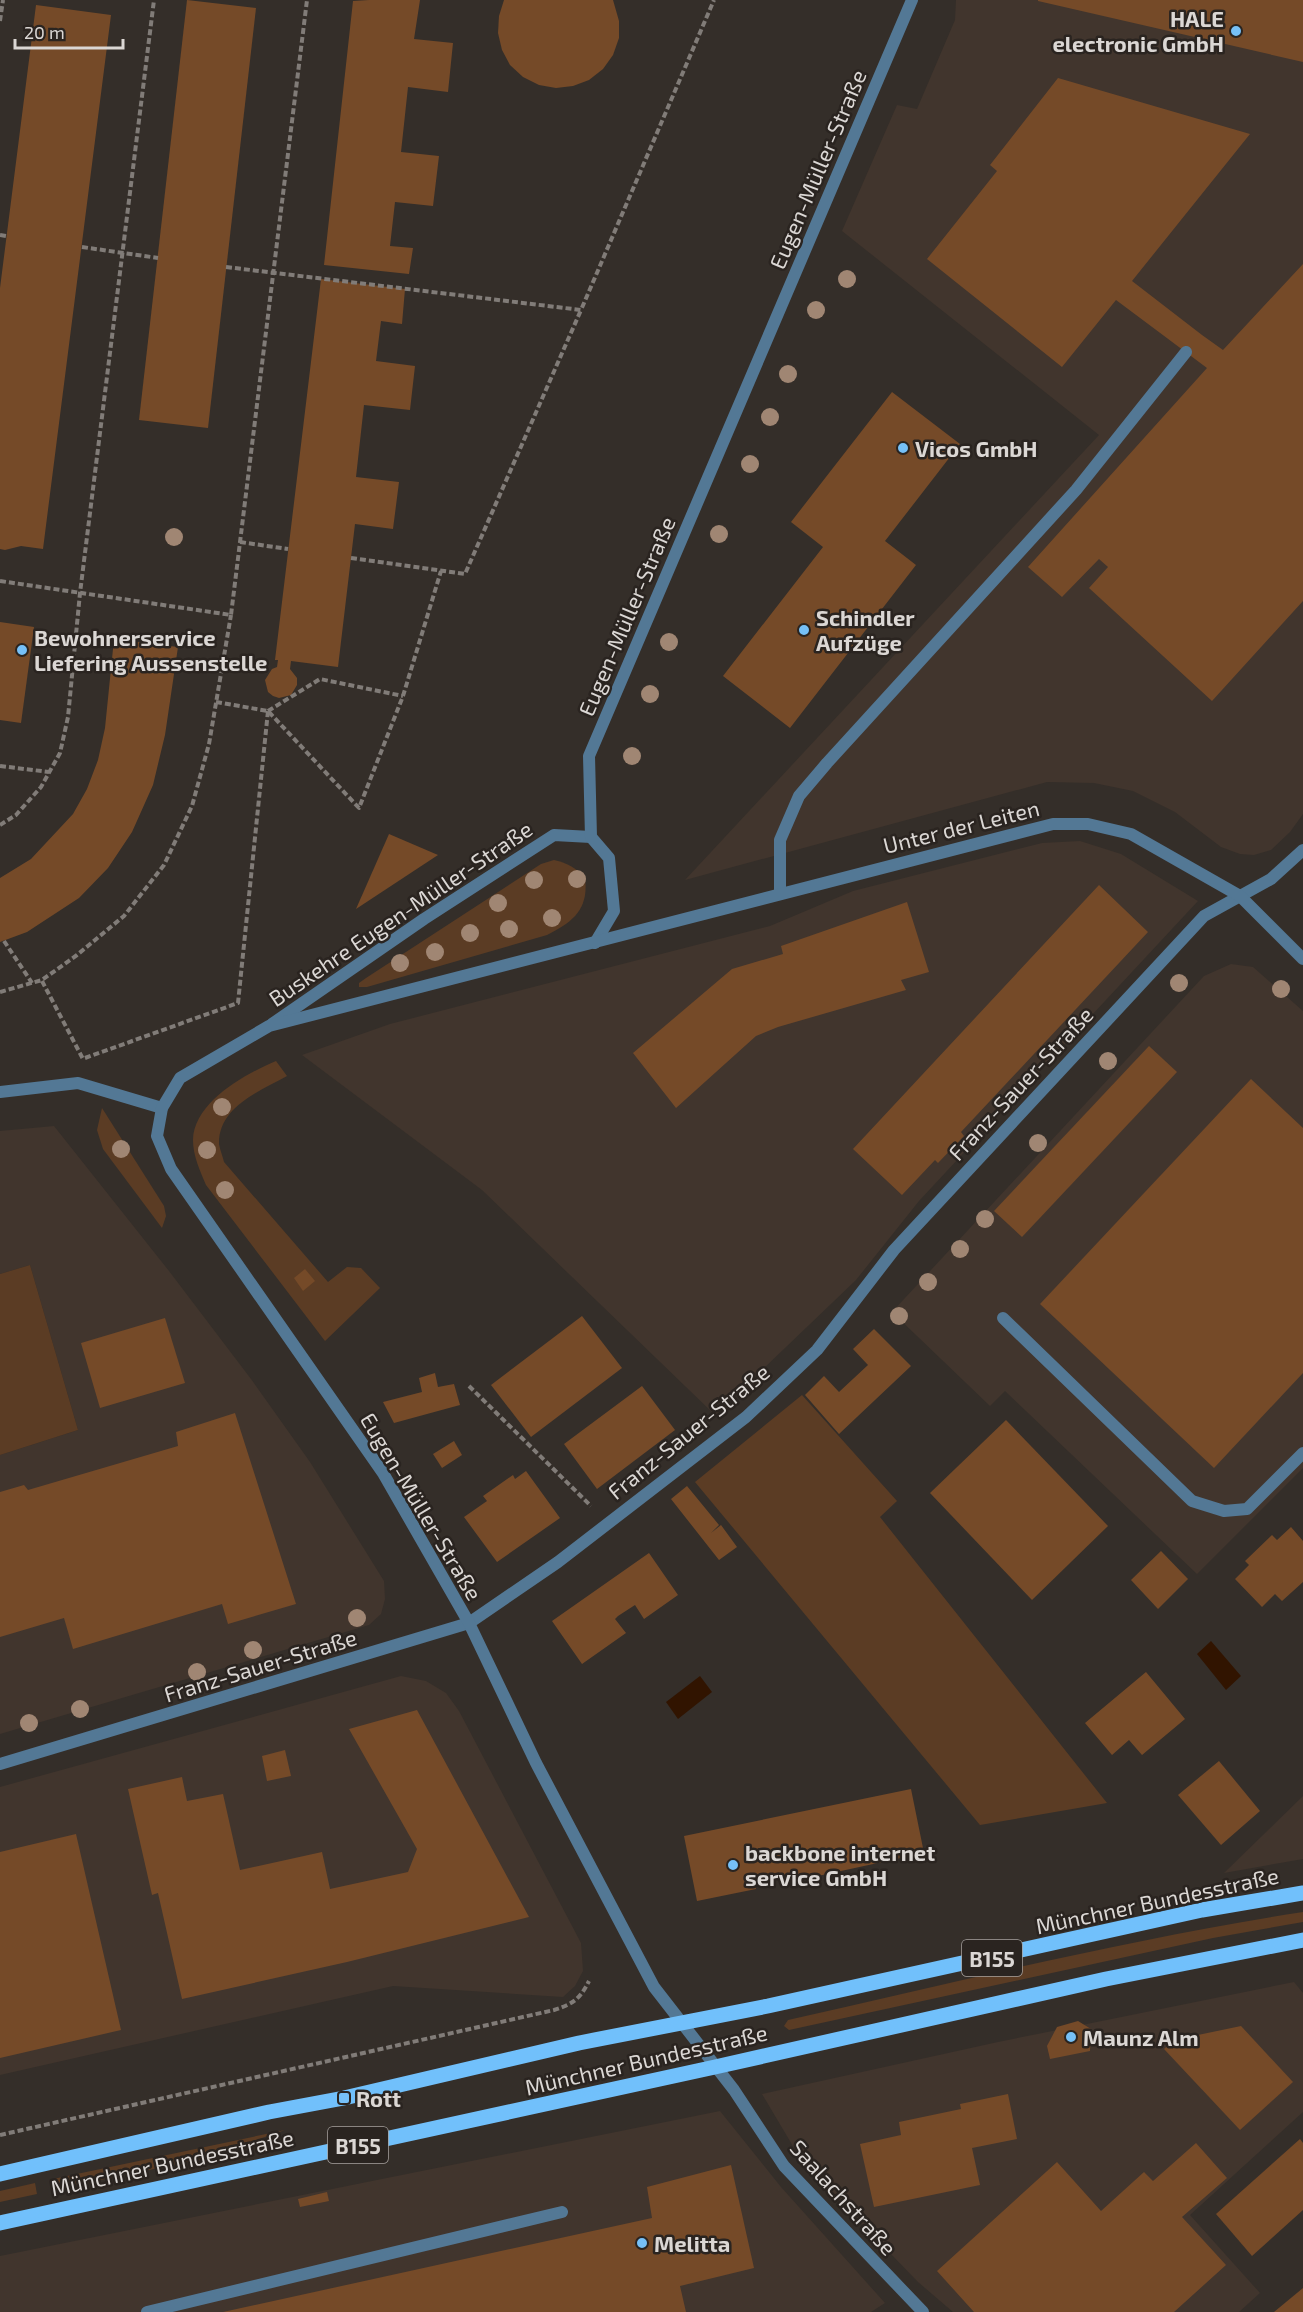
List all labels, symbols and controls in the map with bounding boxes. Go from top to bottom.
place label: HALE electronic GmbH [1052,5,1224,56]
scale bar [15,12,123,50]
text: 20 m [24,21,65,43]
marker: HALE electronic GmbH [1229,24,1243,38]
street label: Eugen-Müller-Straße [763,66,871,272]
place label: Vicos GmbH [915,435,1038,461]
marker: Vicos GmbH [896,441,910,455]
street label: Eugen-Müller-Straße [572,513,680,719]
place label: Schindler Aufzüge [816,604,915,655]
marker: Schindler Aufzüge [797,623,811,637]
place label: Bewohnerservice Liefering Aussenstelle [34,624,268,675]
marker: Bewohnerservice Liefering Aussenstelle [15,643,29,657]
street label: Unter der Leiten [880,794,1042,858]
street label: Buskehre Eugen-Müller-Straße [263,815,537,1011]
street label: Franz-Sauer-Straße [942,1001,1098,1165]
street label: Franz-Sauer-Straße [602,1358,774,1504]
street label: Eugen-Müller-Straße [356,1408,488,1604]
street label: Franz-Sauer-Straße [161,1623,359,1707]
place label: backbone internet service GmbH [745,1839,935,1890]
marker: backbone internet service GmbH [726,1858,740,1872]
street label: Münchner Bundesstraße [1033,1862,1281,1938]
road number: B155 [962,1940,1022,1976]
street label: Münchner Bundesstraße [522,2018,770,2100]
place label: Maunz Alm [1083,2024,1199,2050]
marker: Maunz Alm [1064,2030,1078,2044]
place label: Rott [356,2085,401,2111]
marker: Rott [337,2091,351,2105]
street label: Münchner Bundesstraße [48,2124,296,2200]
road number: B155 [328,2127,388,2163]
street label: Saalachstraße [786,2134,902,2260]
place label: Melitta [654,2230,730,2256]
marker: Melitta [635,2236,649,2250]

